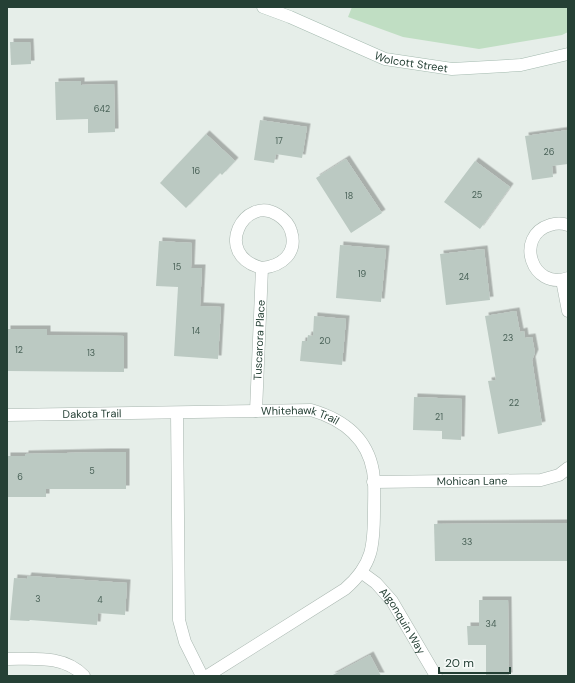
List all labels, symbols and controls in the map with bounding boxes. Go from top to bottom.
street label: Wolcott Street [372,48,449,75]
house number: 642 [94,103,110,115]
house number: 17 [275,135,283,147]
house number: 26 [544,146,555,158]
house number: 16 [192,165,201,177]
house number: 25 [472,189,482,201]
house number: 18 [345,190,353,202]
house number: 15 [173,261,181,273]
house number: 19 [358,268,367,280]
house number: 24 [459,271,470,283]
street label: Tuscarora Place [250,300,268,381]
house number: 14 [192,325,201,337]
house number: 23 [503,332,513,344]
house number: 20 [319,335,331,347]
house number: 12 [15,344,23,356]
house number: 13 [87,347,95,359]
house number: 22 [509,397,519,409]
street label: Whitehawk Trail [261,403,342,428]
street label: Dakota Trail [62,406,122,421]
house number: 21 [435,411,443,423]
house number: 5 [89,465,95,477]
house number: 6 [17,471,23,483]
street label: Mohican Lane [437,473,507,488]
house number: 33 [462,536,472,548]
street label: Algonquin Way [376,585,428,656]
house number: 3 [35,593,41,605]
house number: 4 [97,594,103,606]
house number: 34 [486,618,497,630]
scale bar [439,649,510,675]
text: 20 m [445,655,474,671]

